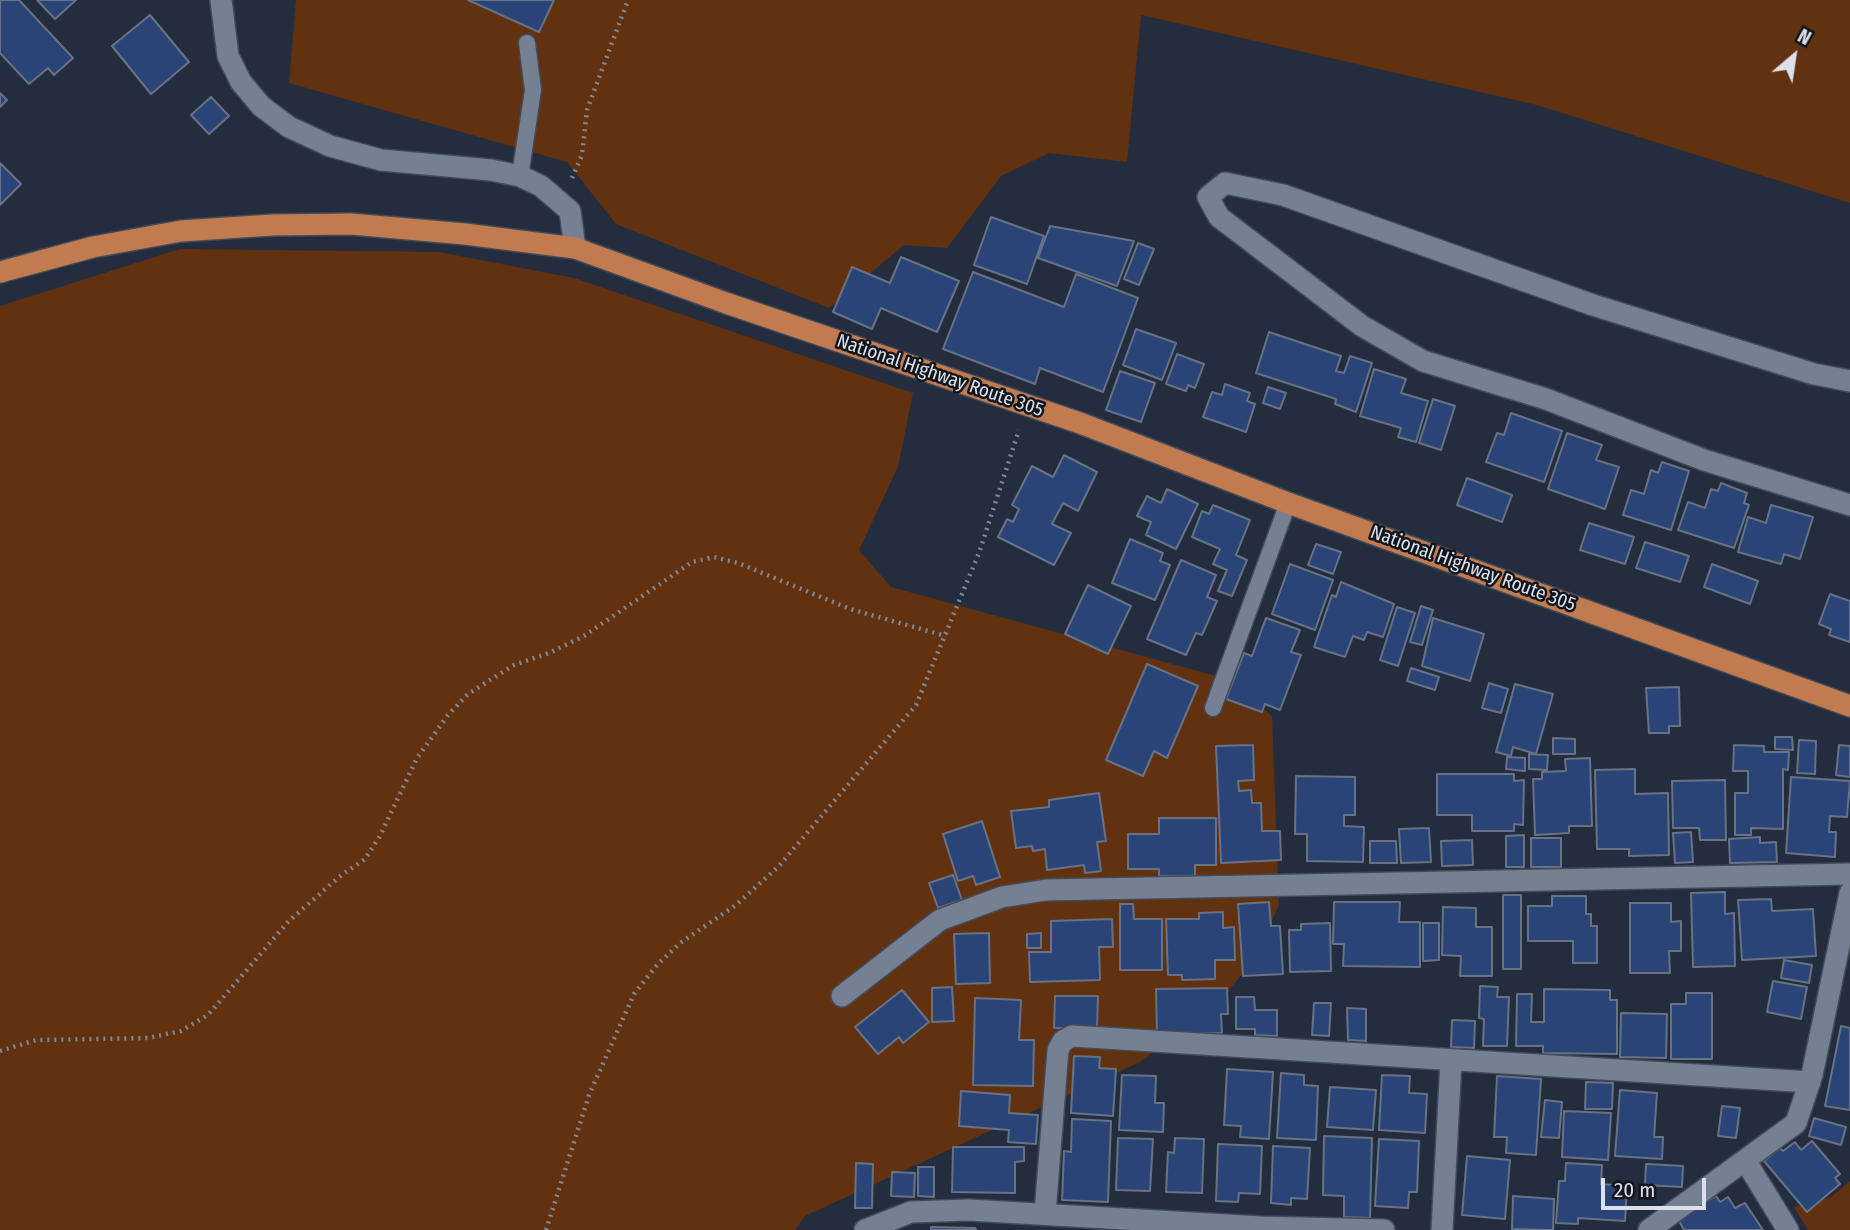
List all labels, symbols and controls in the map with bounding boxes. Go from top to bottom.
north arrow [1759,21,1829,91]
text: N [1794,24,1815,50]
street label: National Highway Route 305 [834,330,1046,422]
street label: National Highway Route 305 [1367,521,1579,617]
scale bar [1605,1164,1710,1208]
text: 20 m [1614,1177,1655,1203]

